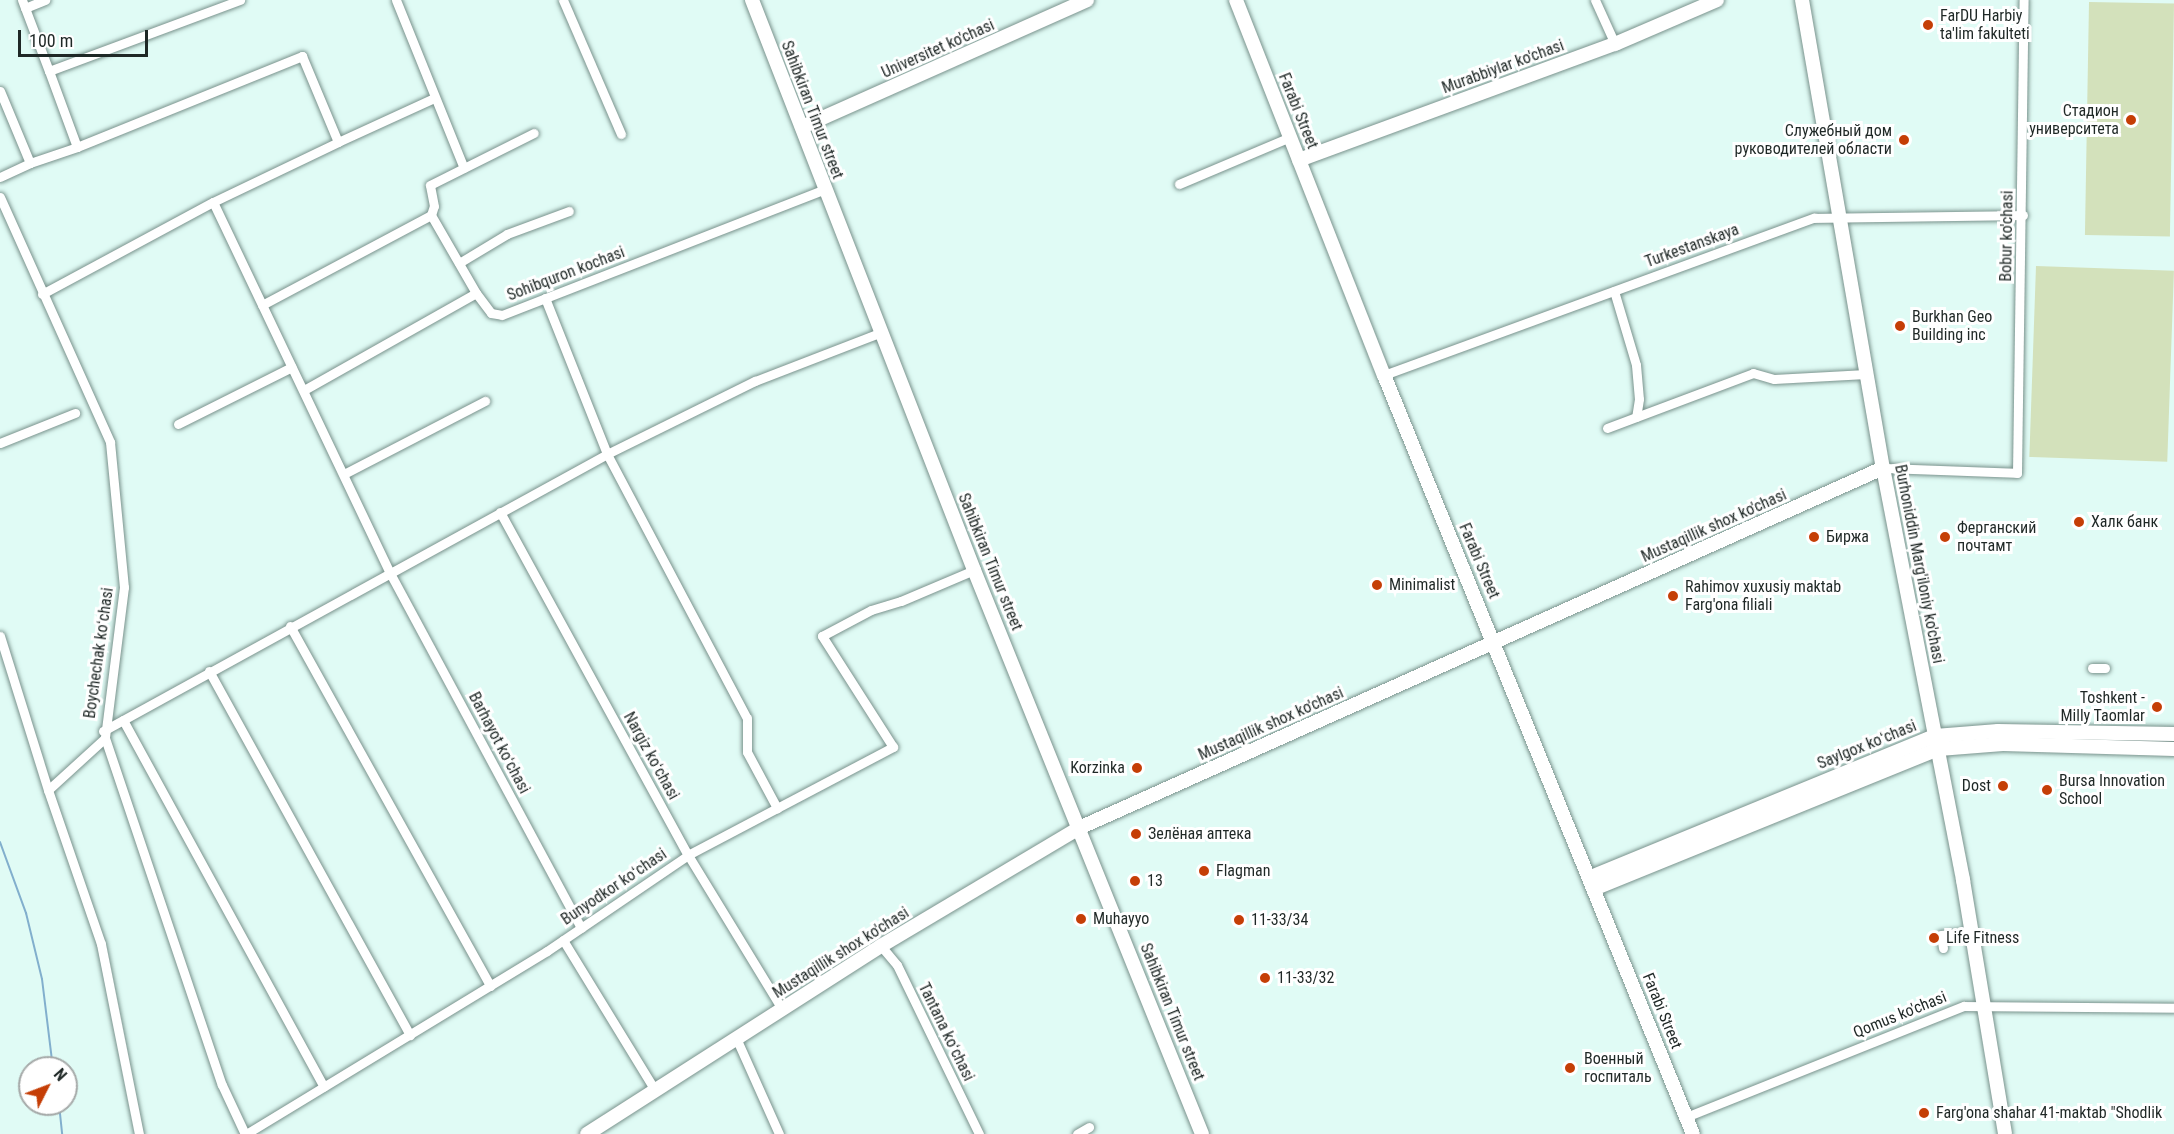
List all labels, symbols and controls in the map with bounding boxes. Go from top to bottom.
place label: FarDU Harbiy ta'lim fakulteti [1940,6,2030,44]
street label: Universitet ko'chasi [879,16,997,82]
scale bar [21,18,152,56]
marker: FarDU Harbiy ta'lim fakulteti [1921,18,1935,32]
text: 100 m [29,30,73,51]
street label: Murabbiylar ko'chasi [1439,36,1567,98]
street label: Sahibkiran Timur street [777,38,847,182]
street label: Farabi Street [1274,70,1322,152]
place label: Стадион университета [2029,101,2119,139]
marker: Стадион университета [2124,113,2138,127]
place label: Служебный дом руководителей области [1735,121,1892,159]
marker: Служебный дом руководителей области [1897,133,1911,147]
street label: Bobur ko'chasi [1997,190,2017,282]
street label: Turkestanskaya [1642,220,1742,272]
street label: Sohibquron kochasi [504,243,628,305]
place label: Burkhan Geo Building inc [1912,307,1992,345]
marker: Burkhan Geo Building inc [1893,319,1907,333]
street label: Burhoniddin Marg'iloniy ko'chasi [1890,463,1948,665]
street label: Mustaqillik shox ko'chasi [1638,485,1790,567]
street label: Sahibkiran Timur street [954,490,1026,634]
place label: Халк банк [2091,512,2158,532]
marker: Халк банк [2072,515,2086,529]
place label: Ферганский почтамт [1957,518,2036,556]
street label: Farabi Street [1455,520,1503,602]
place label: Биржа [1826,527,1869,547]
marker: Биржа [1807,530,1821,544]
marker: Ферганский почтамт [1938,530,1952,544]
place label: Minimalist [1389,575,1455,595]
place label: Rahimov xuxusiy maktab Farg'ona filiali [1685,577,1841,615]
marker: Minimalist [1370,578,1384,592]
street label: Boychechak koʻchasi [80,586,118,720]
marker: Rahimov xuxusiy maktab Farg'ona filiali [1666,589,1680,603]
street label: Mustaqillik shox ko'chasi [1195,683,1347,765]
place label: Toshkent - Milly Taomlar [2060,688,2145,726]
street label: Barhayot koʻchasi [464,689,534,797]
marker: Toshkent - Milly Taomlar [2150,700,2164,714]
street label: Nargiz koʻchasi [619,709,683,803]
street label: Saylgox koʻchasi [1815,716,1919,774]
place label: Korzinka [1070,758,1125,778]
marker: Korzinka [1130,761,1144,775]
place label: Bursa Innovation School [2059,771,2165,809]
place label: Dost [1962,776,1991,796]
marker: Dost [1996,779,2010,793]
marker: Bursa Innovation School [2040,783,2054,797]
place label: Зелёная аптека [1148,824,1251,844]
marker: Зелёная аптека [1129,827,1143,841]
street label: Bunyodkor koʻchasi [558,845,670,929]
place label: Flagman [1216,861,1270,881]
marker: Flagman [1197,864,1211,878]
place label: 13 [1147,871,1163,891]
marker: 13 [1128,874,1142,888]
street label: Mustaqillik shox ko'chasi [769,903,913,1003]
place label: Muhayyo [1093,909,1149,929]
place label: 11-33/34 [1251,910,1308,930]
marker: Muhayyo [1074,912,1088,926]
marker: 11-33/34 [1232,913,1246,927]
place label: Life Fitness [1946,928,2019,948]
marker: Life Fitness [1927,931,1941,945]
street label: Sahibkiran Timur street [1136,940,1208,1084]
place label: 11-33/32 [1277,968,1334,988]
street label: Farabi Street [1638,970,1686,1052]
marker: 11-33/32 [1258,971,1272,985]
street label: Tantana koʻchasi [914,980,978,1084]
street label: Qomus ko'chasi [1851,988,1949,1042]
place label: Военный госпиталь [1584,1049,1652,1087]
north arrow [18,1056,78,1116]
marker: Военный госпиталь [1561,1059,1579,1077]
text: N [50,1065,71,1085]
place label: Farg'ona shahar 41-maktab "Shodlik [1936,1103,2162,1123]
marker: Farg'ona shahar 41-maktab "Shodlik [1917,1106,1931,1120]

